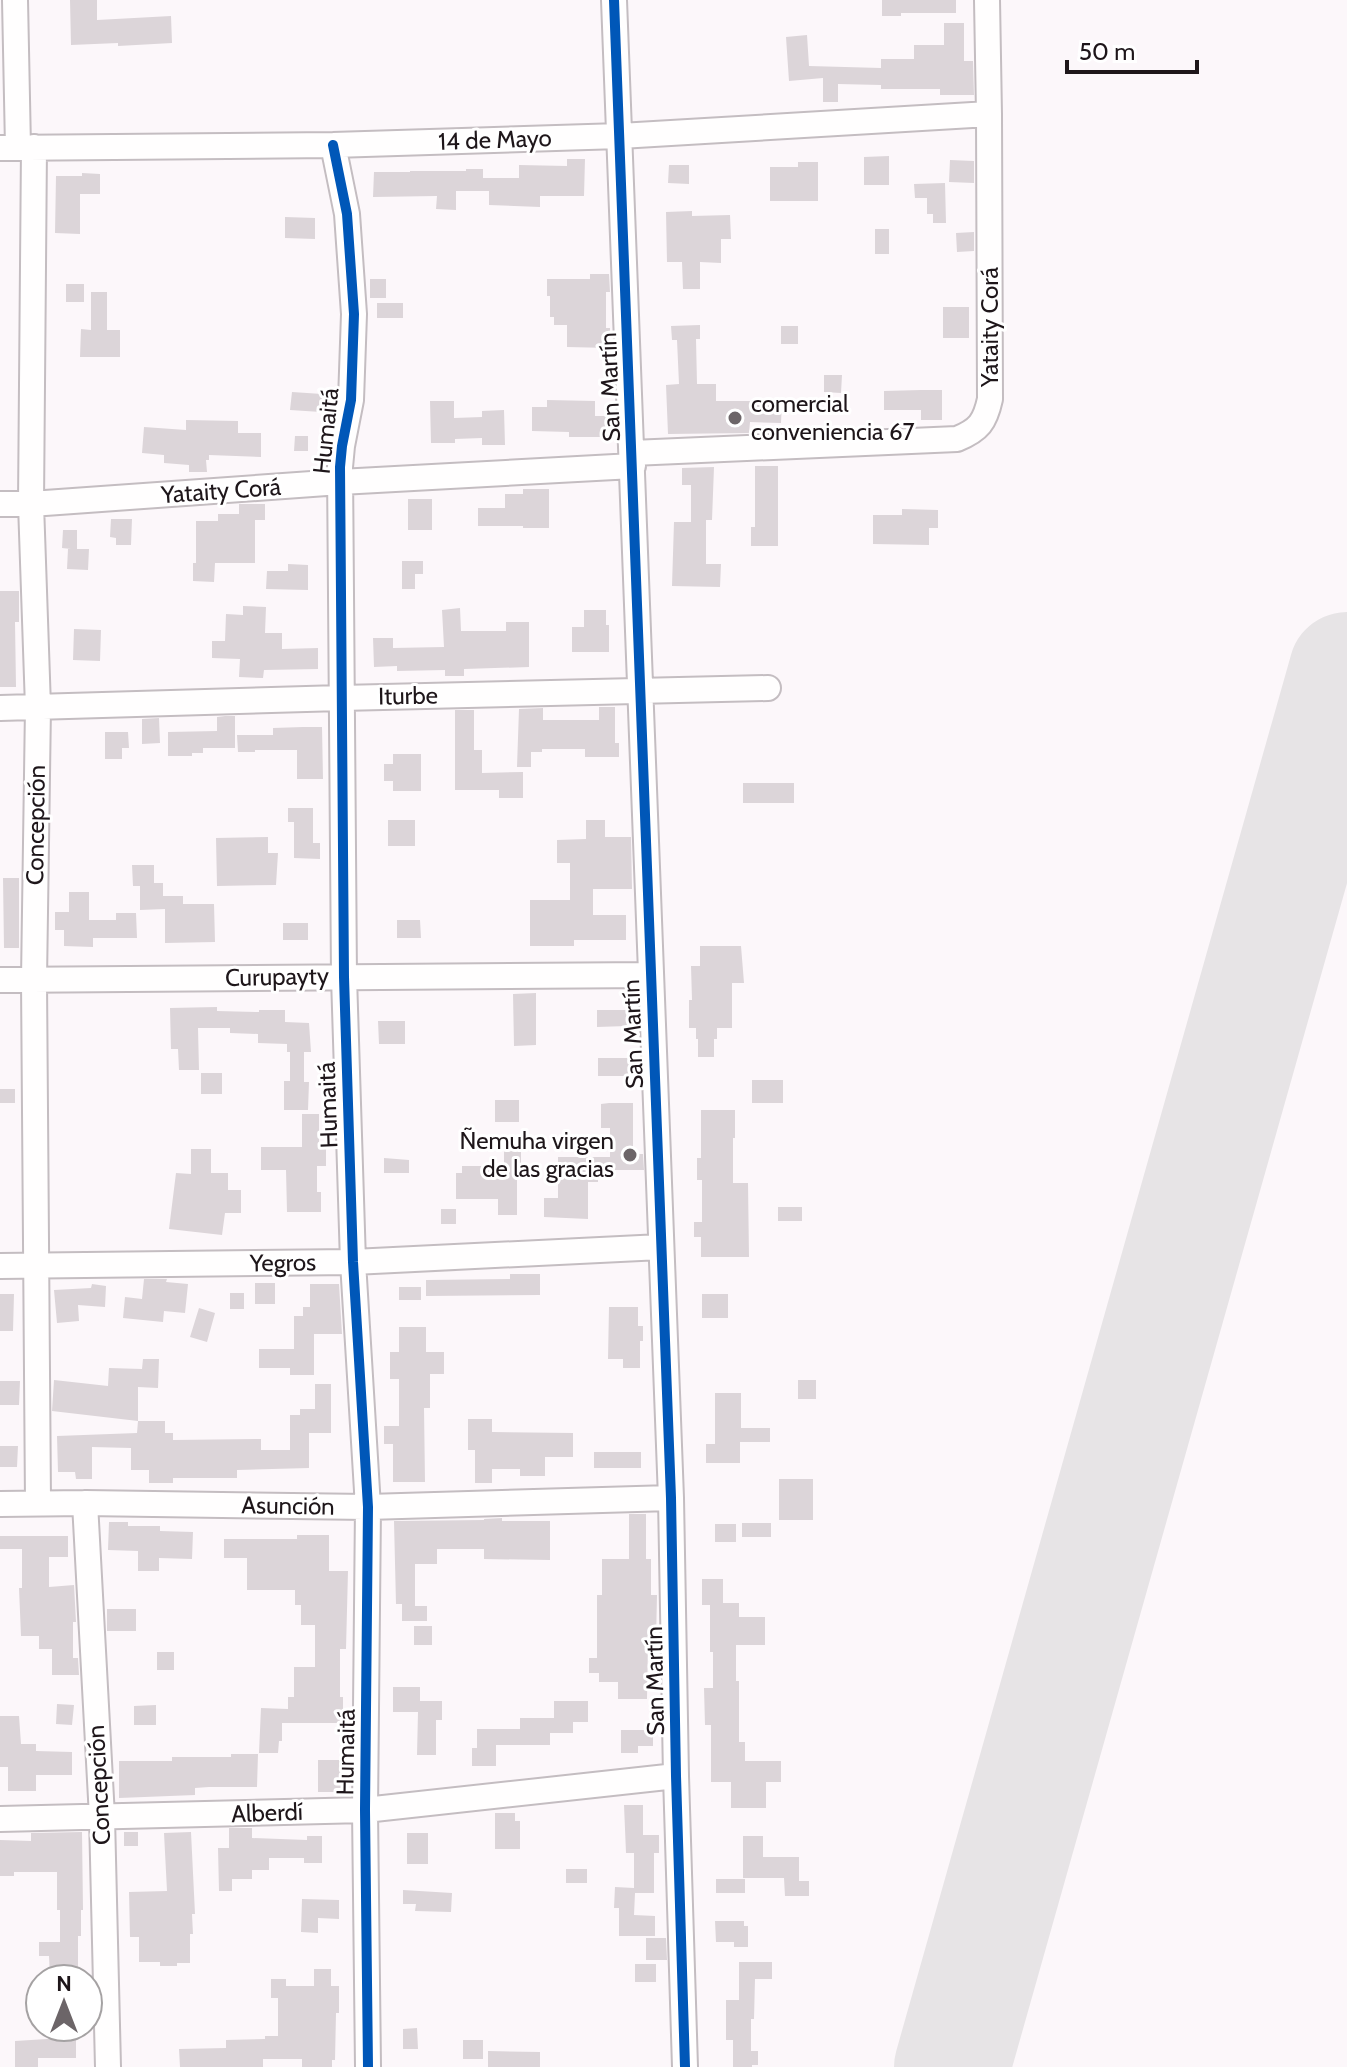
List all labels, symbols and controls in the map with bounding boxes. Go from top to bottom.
scale bar [1067,24,1197,74]
text: 50 m [1079,37,1135,66]
street label: 14 de Mayo [438,123,552,156]
street label: Yataity Corá [975,266,1004,388]
street label: San Martín [593,332,626,442]
street label: Humaitá [307,386,344,475]
place label: comercial conveniencia 67 [751,389,915,446]
marker: comercial conveniencia 67 [726,409,744,427]
street label: Yataity Corá [159,472,282,509]
street label: Iturbe [378,680,438,711]
street label: Concepción [20,765,51,885]
street label: Curupayty [225,961,329,992]
street label: San Martín [616,979,649,1089]
street label: Humaitá [311,1061,344,1149]
place label: Ñemuha virgen de las gracias [460,1126,614,1183]
marker: Ñemuha virgen de las gracias [621,1146,639,1164]
street label: Yegros [249,1247,316,1278]
street label: Asunción [241,1490,335,1521]
street label: San Martín [639,1626,670,1736]
street label: Humaitá [330,1708,361,1796]
street label: Concepción [81,1724,116,1846]
street label: Alberdí [231,1797,303,1828]
north arrow [24,1963,104,2043]
text: N [56,1970,72,1997]

